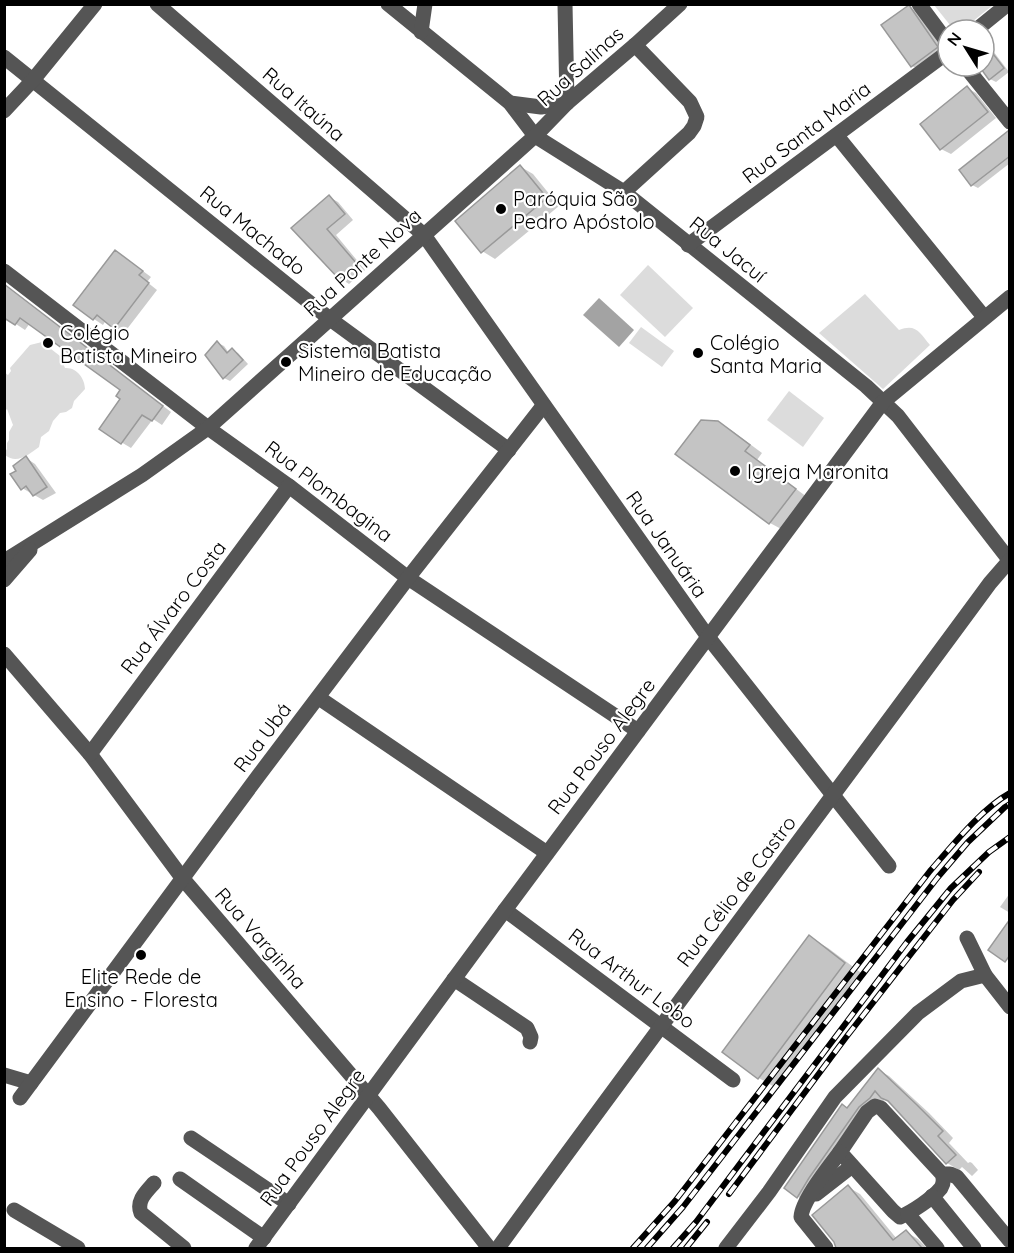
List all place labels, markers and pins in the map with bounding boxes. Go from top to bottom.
place label: Paróquia São Pedro Apóstolo [513,186,655,234]
marker: Paróquia São Pedro Apóstolo [494,202,508,216]
place label: Colégio Batista Mineiro [60,320,197,368]
place label: Colégio Santa Maria [710,330,822,378]
marker: Colégio Batista Mineiro [41,336,55,350]
place label: Sistema Batista Mineiro de Educação [298,338,492,386]
marker: Colégio Santa Maria [691,346,705,360]
marker: Sistema Batista Mineiro de Educação [279,355,293,369]
place label: Igreja Maronita [747,459,889,484]
marker: Igreja Maronita [728,464,742,478]
marker: Elite Rede de Ensino - Floresta [134,948,148,962]
place label: Elite Rede de Ensino - Floresta [64,964,218,1012]

